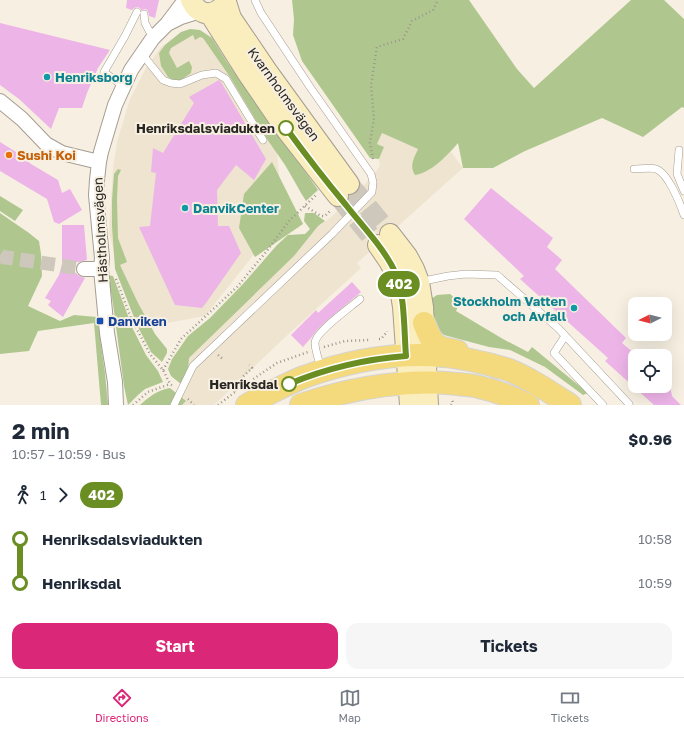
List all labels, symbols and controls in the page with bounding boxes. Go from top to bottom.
street label: Kvarnholmsvägen [245,44,323,144]
place label: Henriksborg [55,69,132,85]
marker: Henriksborg [42,72,52,82]
place label: Henriksdalsviadukten [136,120,275,136]
marker: Henriksdalsviadukten [278,120,294,136]
place label: Sushi Koi [17,147,76,163]
marker: Sushi Koi [4,150,14,160]
street label: Hästholmsvägen [89,177,111,283]
place label: DanvikCenter [193,200,279,216]
marker: DanvikCenter [180,203,190,213]
line badge: 402 [376,271,422,297]
text: 402 [386,275,412,292]
place label: Stockholm Vatten och Avfall [453,293,567,324]
north arrow [628,297,672,341]
map controls [628,297,672,393]
marker: Stockholm Vatten och Avfall [569,303,579,313]
place label: Danviken [108,313,167,329]
marker: Danviken [95,316,105,326]
button: locate [628,349,672,393]
place label: Henriksdal [209,376,279,392]
marker: Henriksdal [281,376,297,392]
text: 2 min [12,417,70,444]
text: $0.96 [628,430,672,448]
text: 10:57 – 10:59 · Bus [12,446,126,462]
icon: walk [12,484,34,506]
icon: forward [52,484,74,506]
text: 402 [88,486,115,503]
text: 1 [40,487,46,503]
text: Henriksdalsviadukten [42,530,202,548]
text: 10:58 [638,531,672,547]
text: Henriksdal [42,574,121,592]
text: 10:59 [638,575,672,591]
button: Start [12,623,338,669]
button: Tickets [346,623,672,669]
tab: Directions [95,687,149,724]
tab: Map [338,687,361,724]
tab: Tickets [551,687,589,724]

